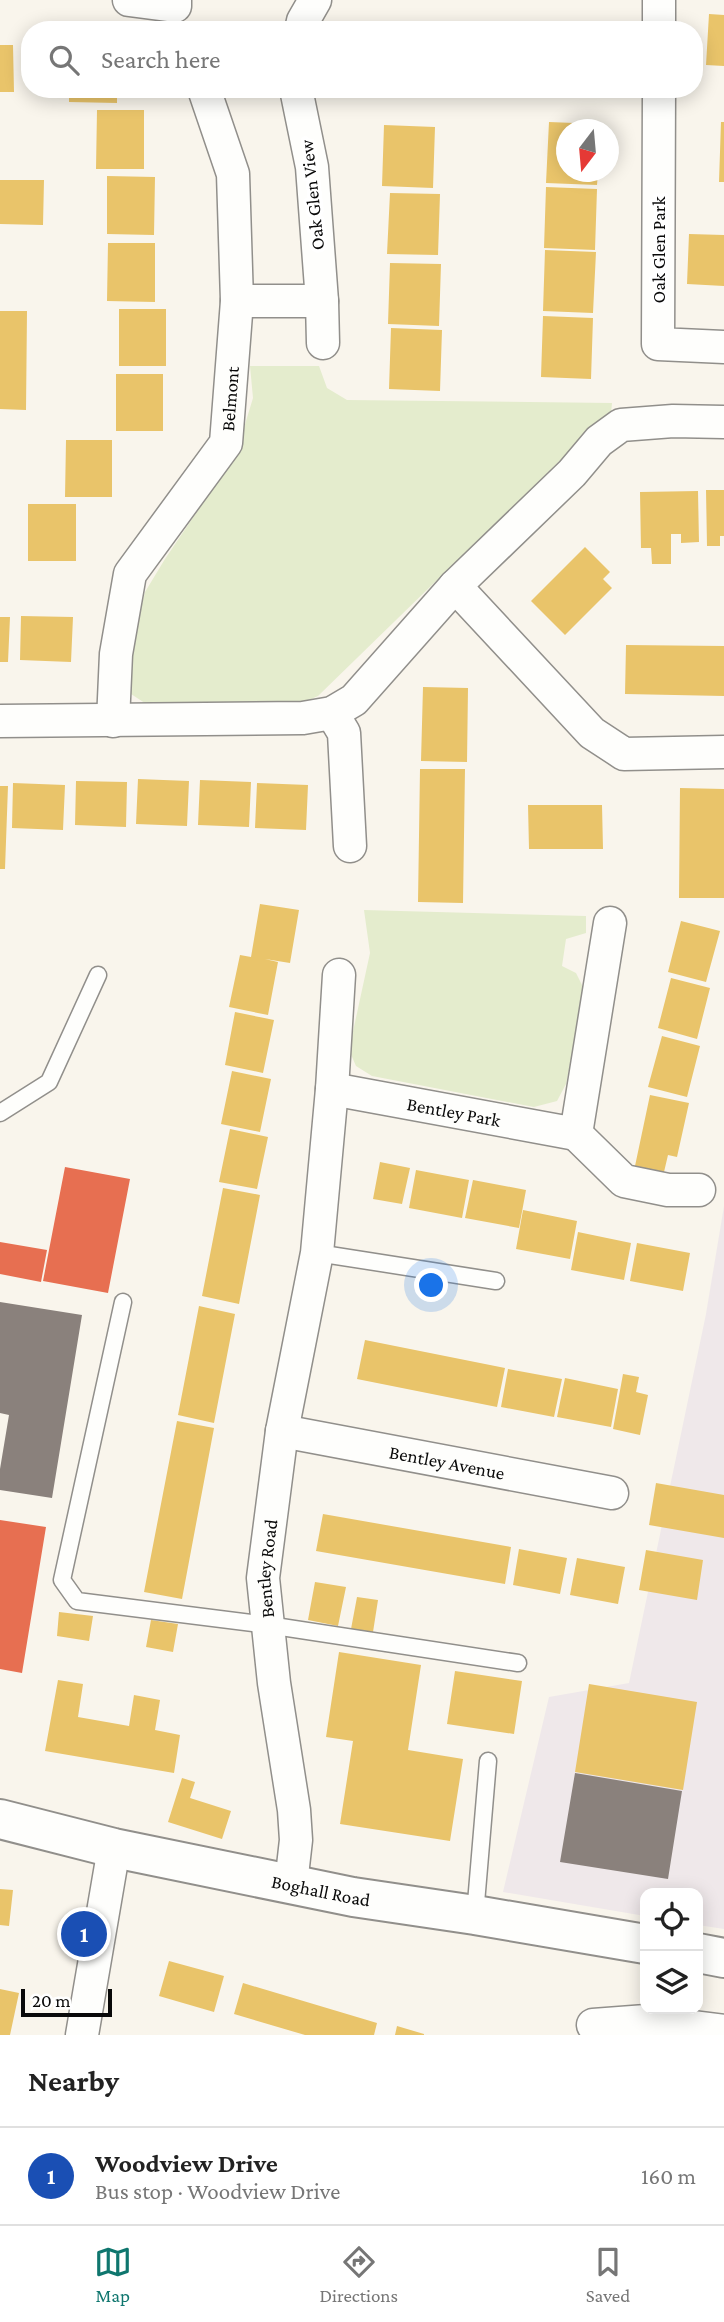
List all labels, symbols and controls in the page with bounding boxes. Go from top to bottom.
search box [21,21,703,98]
icon: search [45,41,83,79]
text: Search here [101,45,220,74]
north arrow [556,119,619,182]
street label: Oak Glen View [296,139,328,251]
street label: Oak Glen Park [648,196,669,304]
street label: Belmont [216,365,242,432]
street label: Bentley Park [405,1093,503,1131]
your location [414,1268,448,1302]
street label: Bentley Avenue [388,1441,506,1483]
street label: Bentley Road [253,1518,281,1619]
street label: Boghall Road [270,1870,372,1910]
map controls [640,1888,703,2014]
button: locate [640,1888,703,1951]
pin: 1 [61,1908,107,1960]
button: layers [640,1951,703,2014]
scale bar [21,1986,112,2018]
text: 20 m [32,1990,71,2011]
text: Nearby [28,2064,119,2097]
text: Woodview Drive [95,2149,278,2178]
text: 1 [47,2163,55,2189]
text: 160 m [641,2163,696,2189]
text: Bus stop · Woodview Drive [95,2178,340,2204]
tab: Map [94,2243,132,2306]
tab: Directions [319,2243,398,2306]
tab: Saved [586,2243,630,2306]

